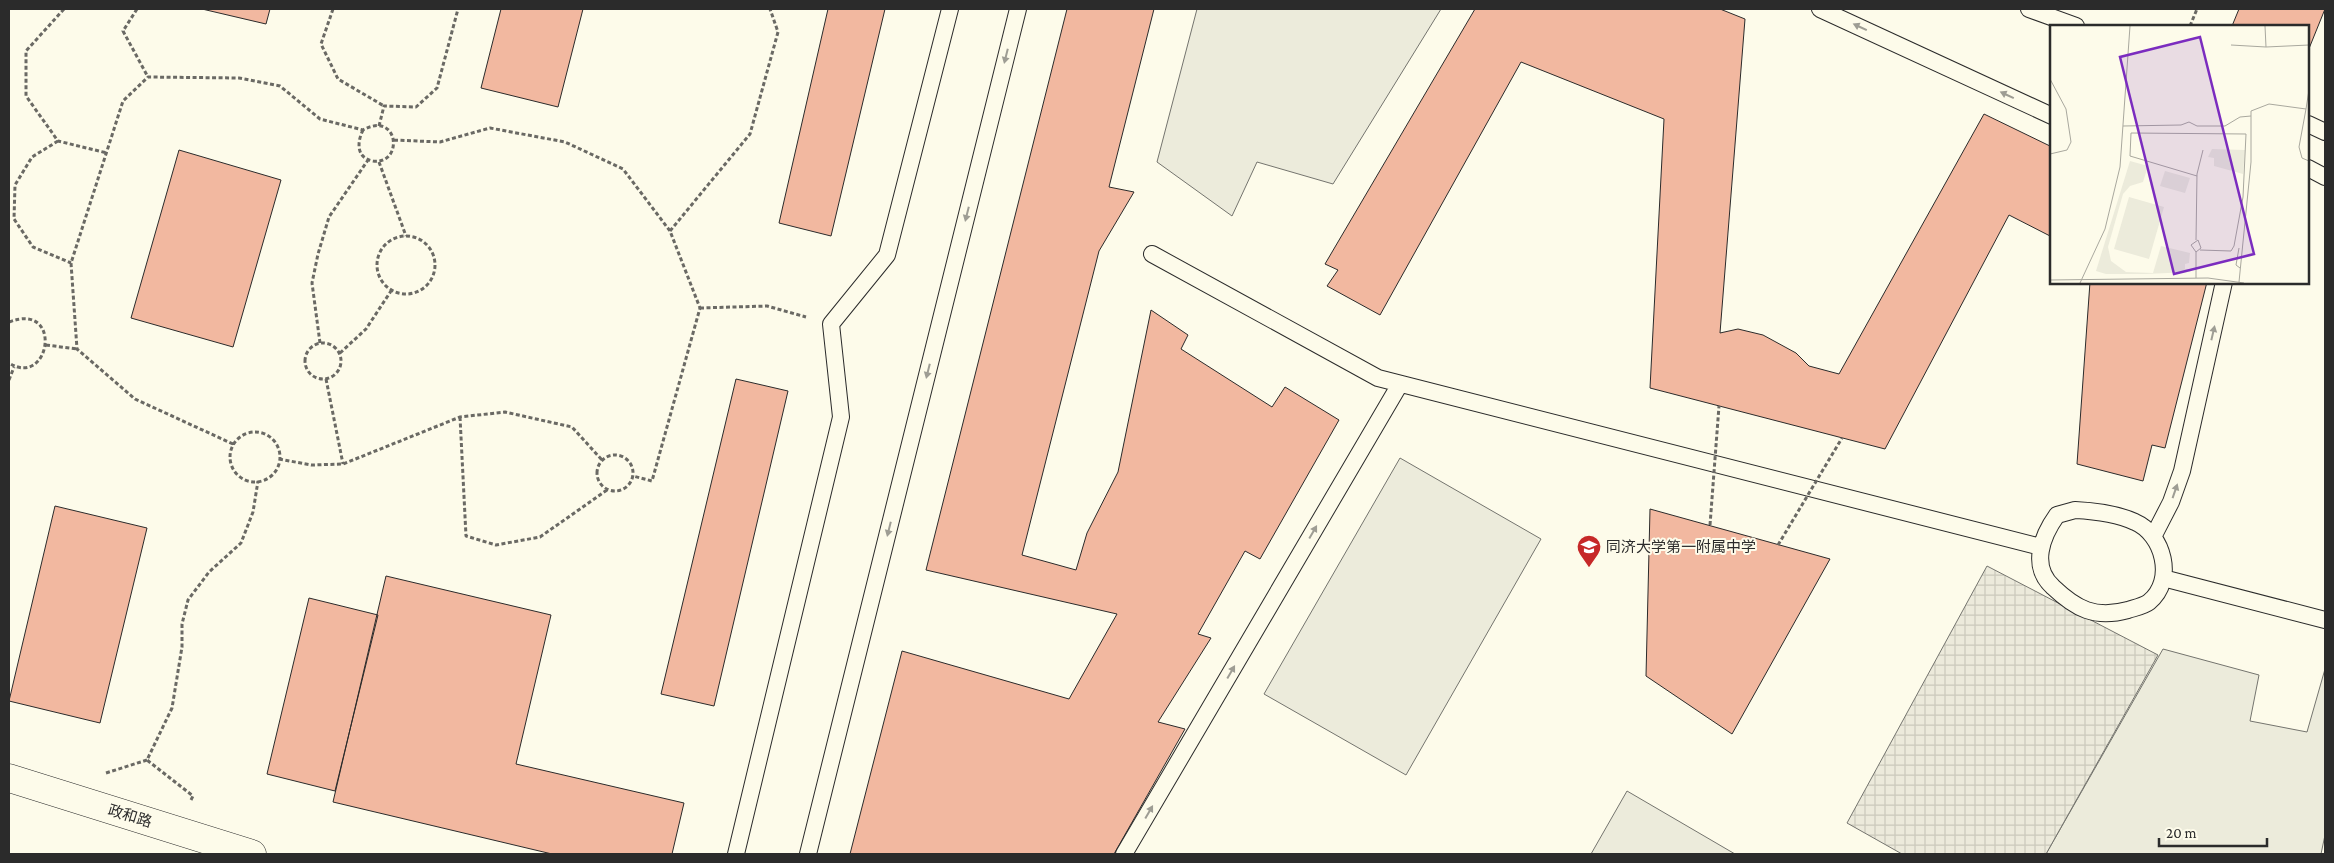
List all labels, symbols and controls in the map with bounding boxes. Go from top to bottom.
one-way arrow [1853,23,1867,31]
inset map [2050,25,2309,284]
one-way arrow [1002,49,1010,64]
one-way arrow [2000,91,2014,99]
one-way arrow [963,206,971,221]
one-way arrow [2209,325,2217,341]
one-way arrow [924,364,932,379]
one-way arrow [2171,483,2179,498]
one-way arrow [885,522,893,537]
one-way arrow [1309,525,1318,538]
school or university icon: 同济大学第一附属中学 [1576,534,1602,568]
place label: 同济大学第一附属中学 [1606,538,1756,555]
one-way arrow [1227,665,1235,680]
street label: 政和路 [106,802,154,830]
one-way arrow [1144,806,1153,819]
scale bar [2159,816,2266,848]
text: 20 m [2166,825,2197,841]

